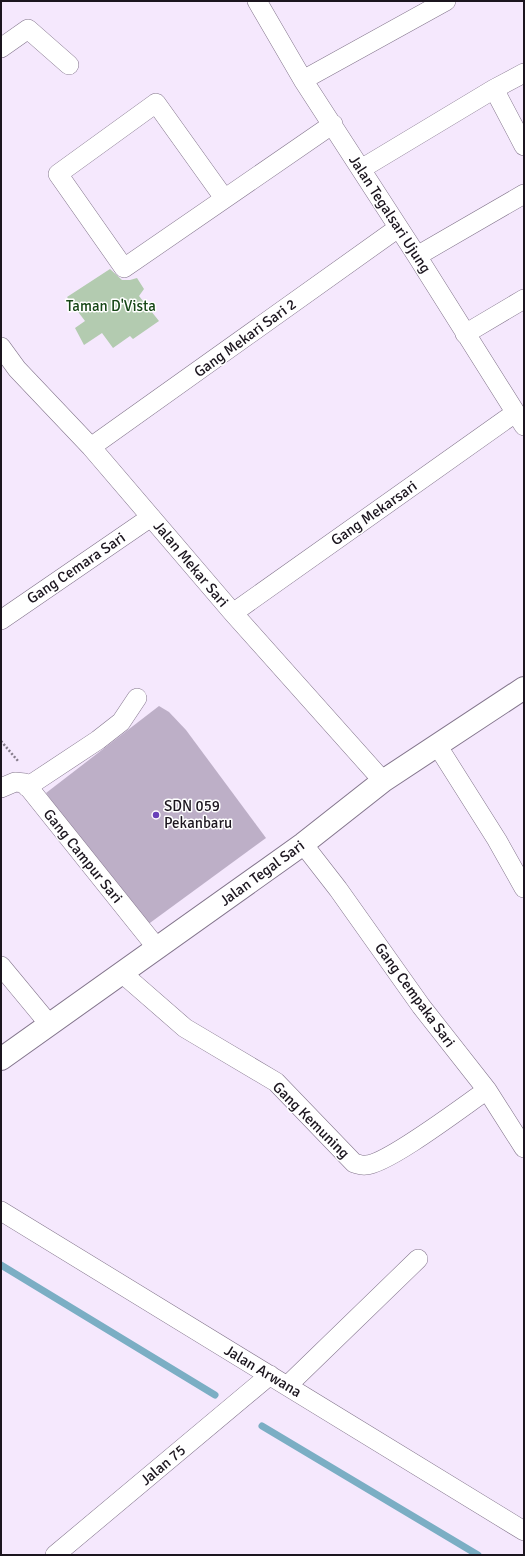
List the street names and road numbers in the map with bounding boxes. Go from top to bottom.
street label: Jalan Tegalsari Ujung [345,152,435,276]
street label: Gang Mekari Sari 2 [190,295,300,381]
street label: Gang Mekarsari [327,477,421,549]
street label: Jalan Mekar Sari [150,517,232,611]
street label: Gang Cemara Sari [23,528,129,608]
street label: Gang Campur Sari [40,805,126,907]
street label: Jalan Tegal Sari [216,836,308,910]
street label: Gang Cempaka Sari [371,939,459,1051]
street label: Gang Kemuning [269,1078,353,1162]
street label: Jalan Arwana [221,1341,305,1401]
street label: Jalan 75 [137,1441,189,1489]

